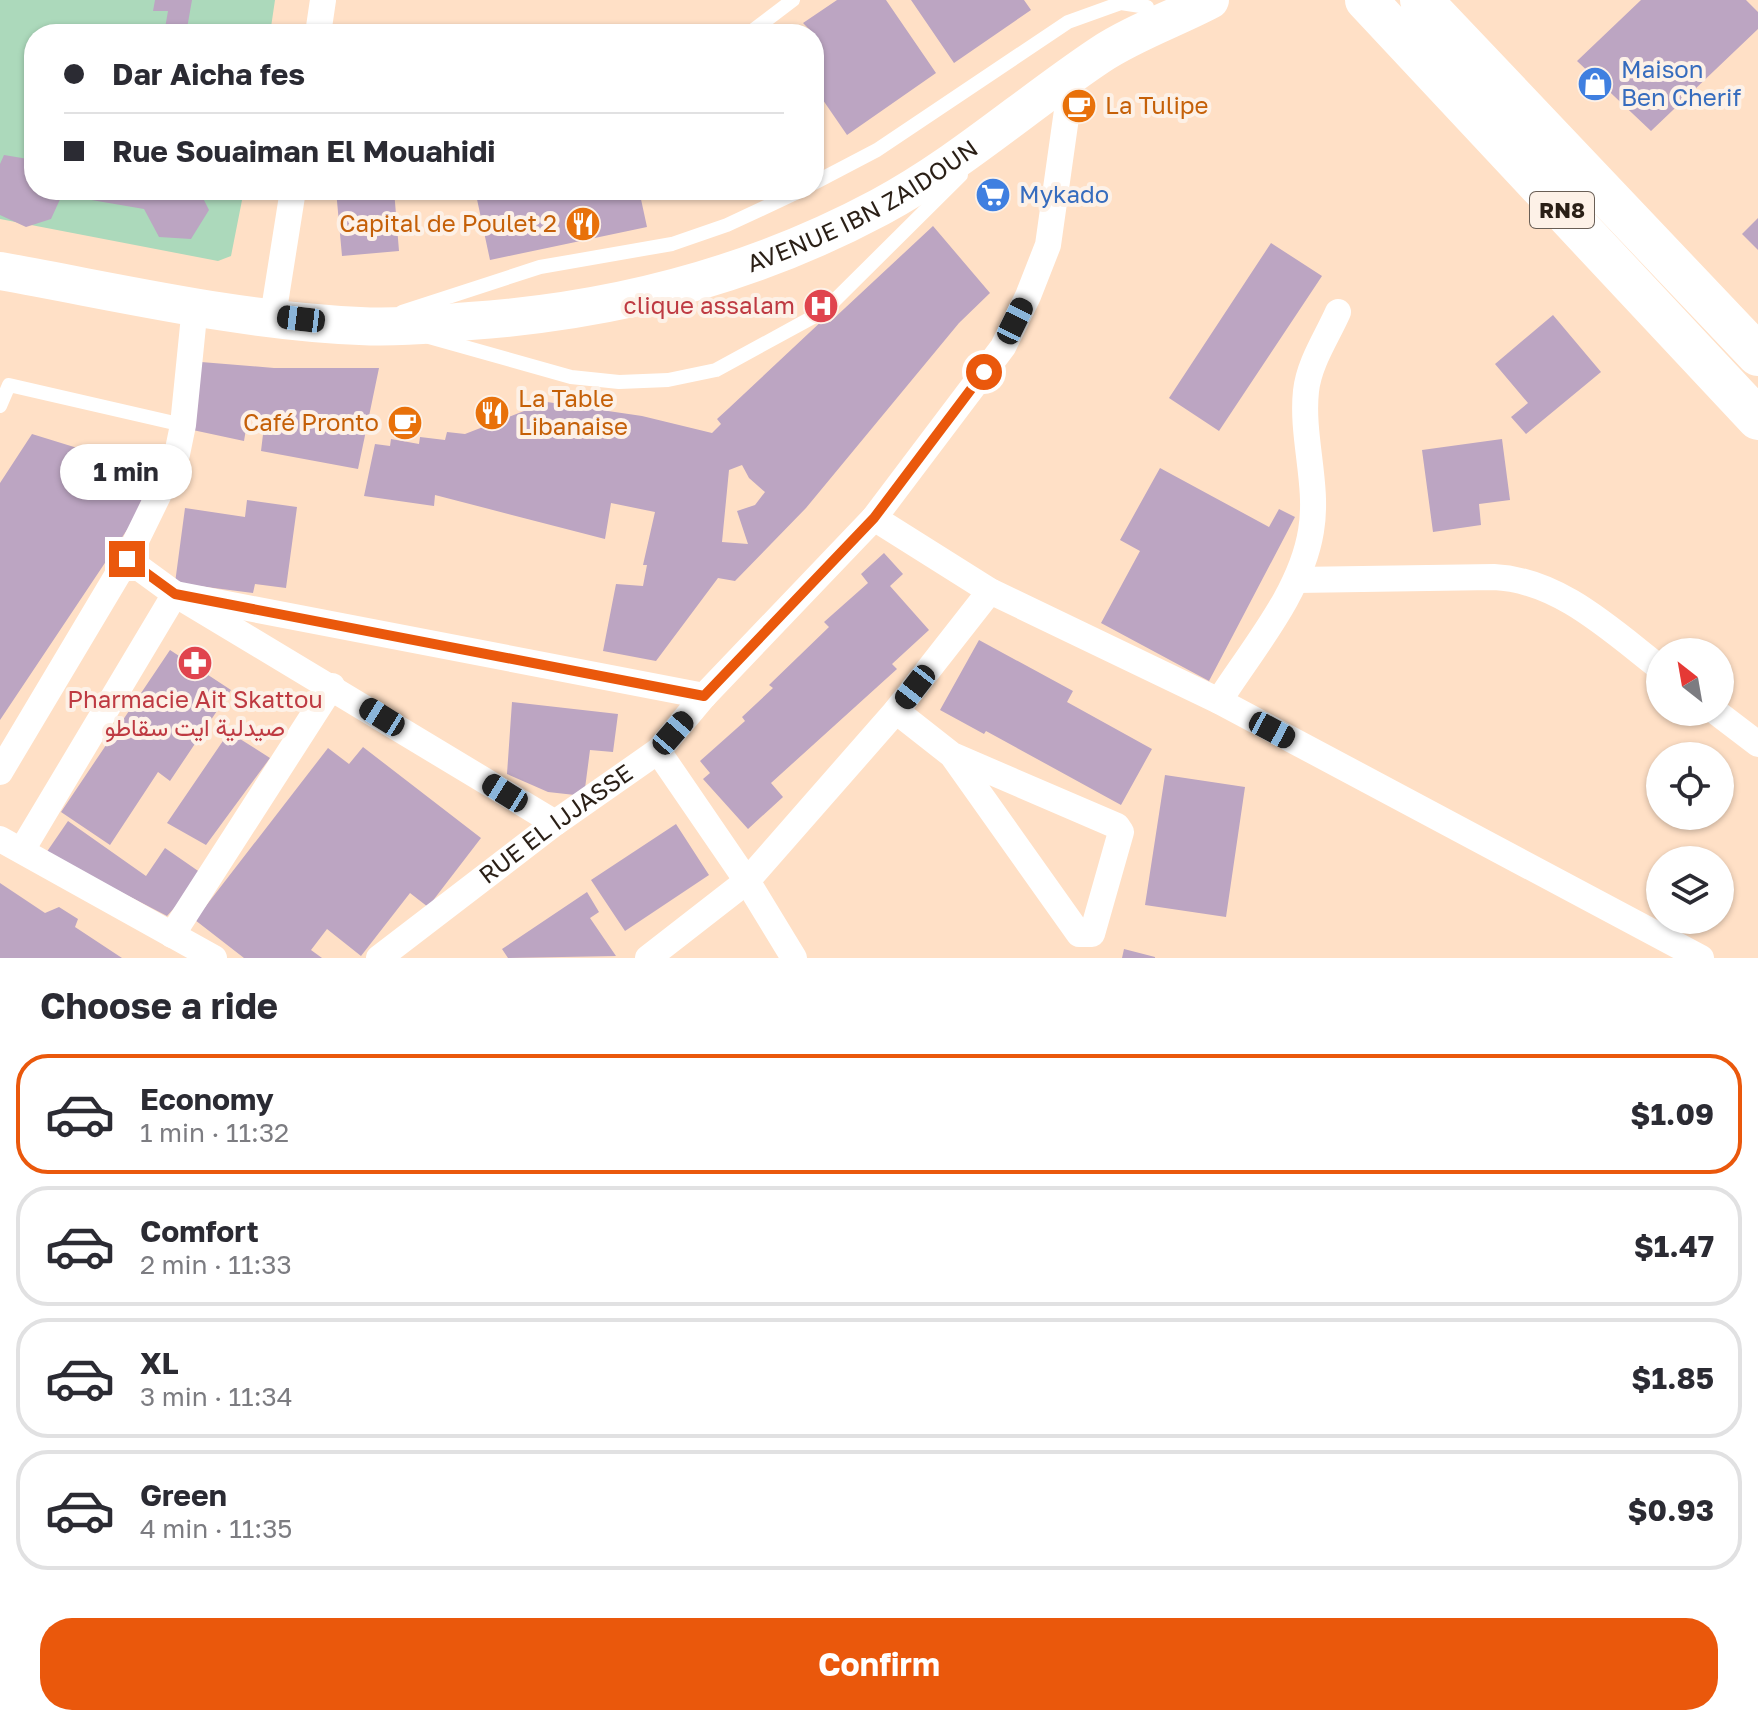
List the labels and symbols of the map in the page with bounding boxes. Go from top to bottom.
place label: Maison Ben Cherif [1621,54,1742,111]
shop icon: Maison Ben Cherif [1576,65,1614,103]
cafe icon: La Tulipe [1060,87,1098,125]
place label: La Tulipe [1105,90,1209,119]
street label: AVENUE IBN ZAIDOUN [743,133,983,277]
supermarket icon: Mykado [974,176,1012,214]
place label: Mykado [1019,179,1109,208]
road number: RN8 [1530,192,1594,228]
restaurant icon: Capital de Poulet 2 [564,205,602,243]
place label: Capital de Poulet 2 [339,208,557,237]
hospital icon: clique assalam [802,287,840,325]
place label: clique assalam [624,290,795,319]
car [994,294,1036,348]
car [276,304,326,334]
route start [966,354,1002,390]
place label: La Table Libanaise [518,383,628,440]
restaurant icon: La Table Libanaise [473,394,511,432]
cafe icon: Café Pronto [386,404,424,442]
place label: Café Pronto [243,407,379,436]
callout: 1 min [61,443,193,499]
route end [109,541,145,577]
north arrow [1646,638,1734,726]
pharmacy icon: Pharmacie Ait Skattou صيدلية ايت سقاطو [176,644,214,682]
car [891,661,939,713]
place label: Pharmacie Ait Skattou صيدلية ايت سقاطو [67,684,323,743]
car [355,694,409,740]
car [648,707,698,759]
car [1245,708,1299,752]
street label: RUE EL IJJASSE [473,757,638,889]
car [478,770,532,816]

